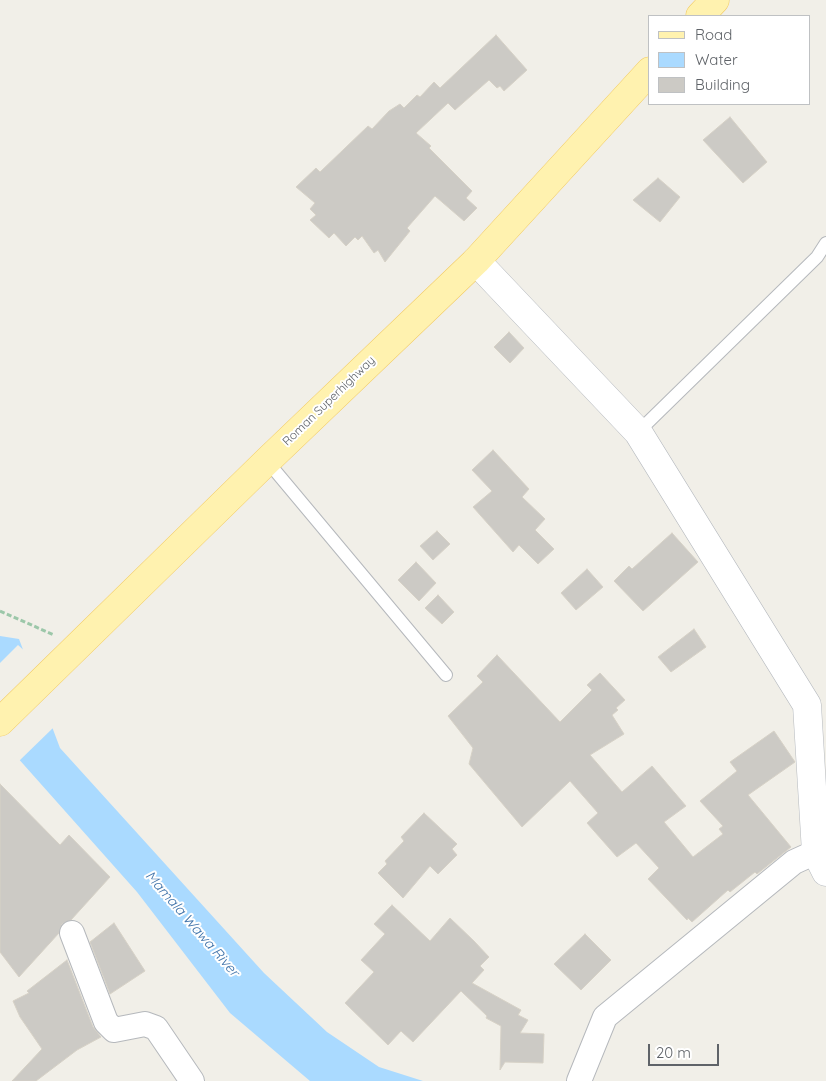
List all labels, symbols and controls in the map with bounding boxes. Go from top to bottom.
legend [648,15,811,105]
text: Road [695,25,732,44]
text: Water [695,50,738,69]
text: Building [695,75,750,94]
street label: Roman Superhighway [280,353,378,449]
water label: Mamala Wawa River [142,868,242,980]
scale bar [651,1034,722,1066]
text: 20 m [656,1043,691,1062]

